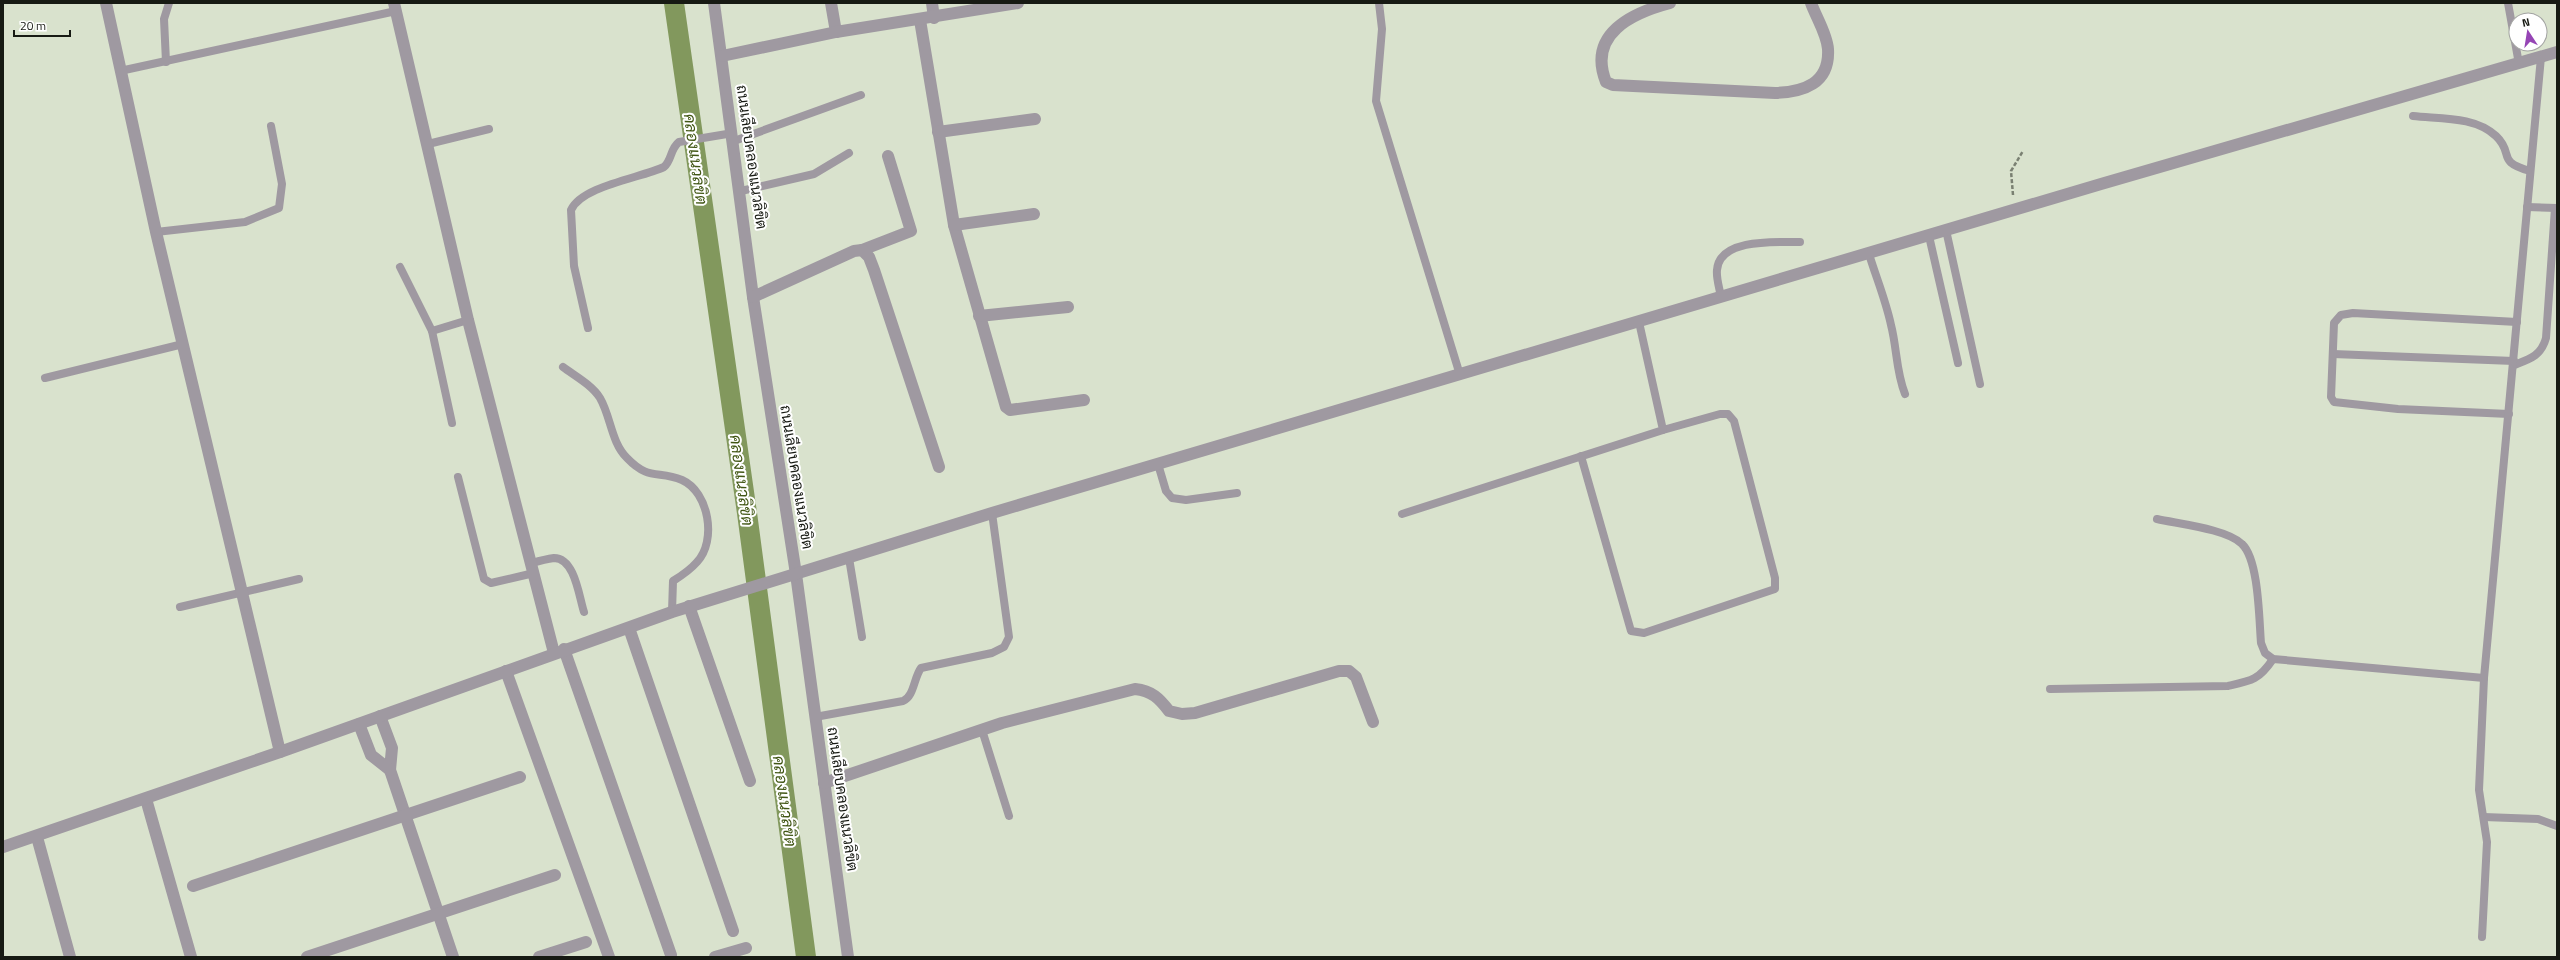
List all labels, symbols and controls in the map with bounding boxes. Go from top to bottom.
scale bar [14,12,70,38]
north arrow [2508,12,2548,52]
text: N [2521,14,2531,31]
text: 20 m [20,16,46,35]
street label: ถนนเลียบคลองแนวลิขิต [730,83,774,231]
water label: คลองแนวลิขิต [678,112,714,206]
street label: ถนนเลียบคลองแนวลิขิต [774,403,820,551]
water label: คลองแนวลิขิต [724,433,760,527]
street label: ถนนเลียบคลองแนวลิขิต [821,725,865,873]
water label: คลองแนวลิขิต [767,754,803,848]

